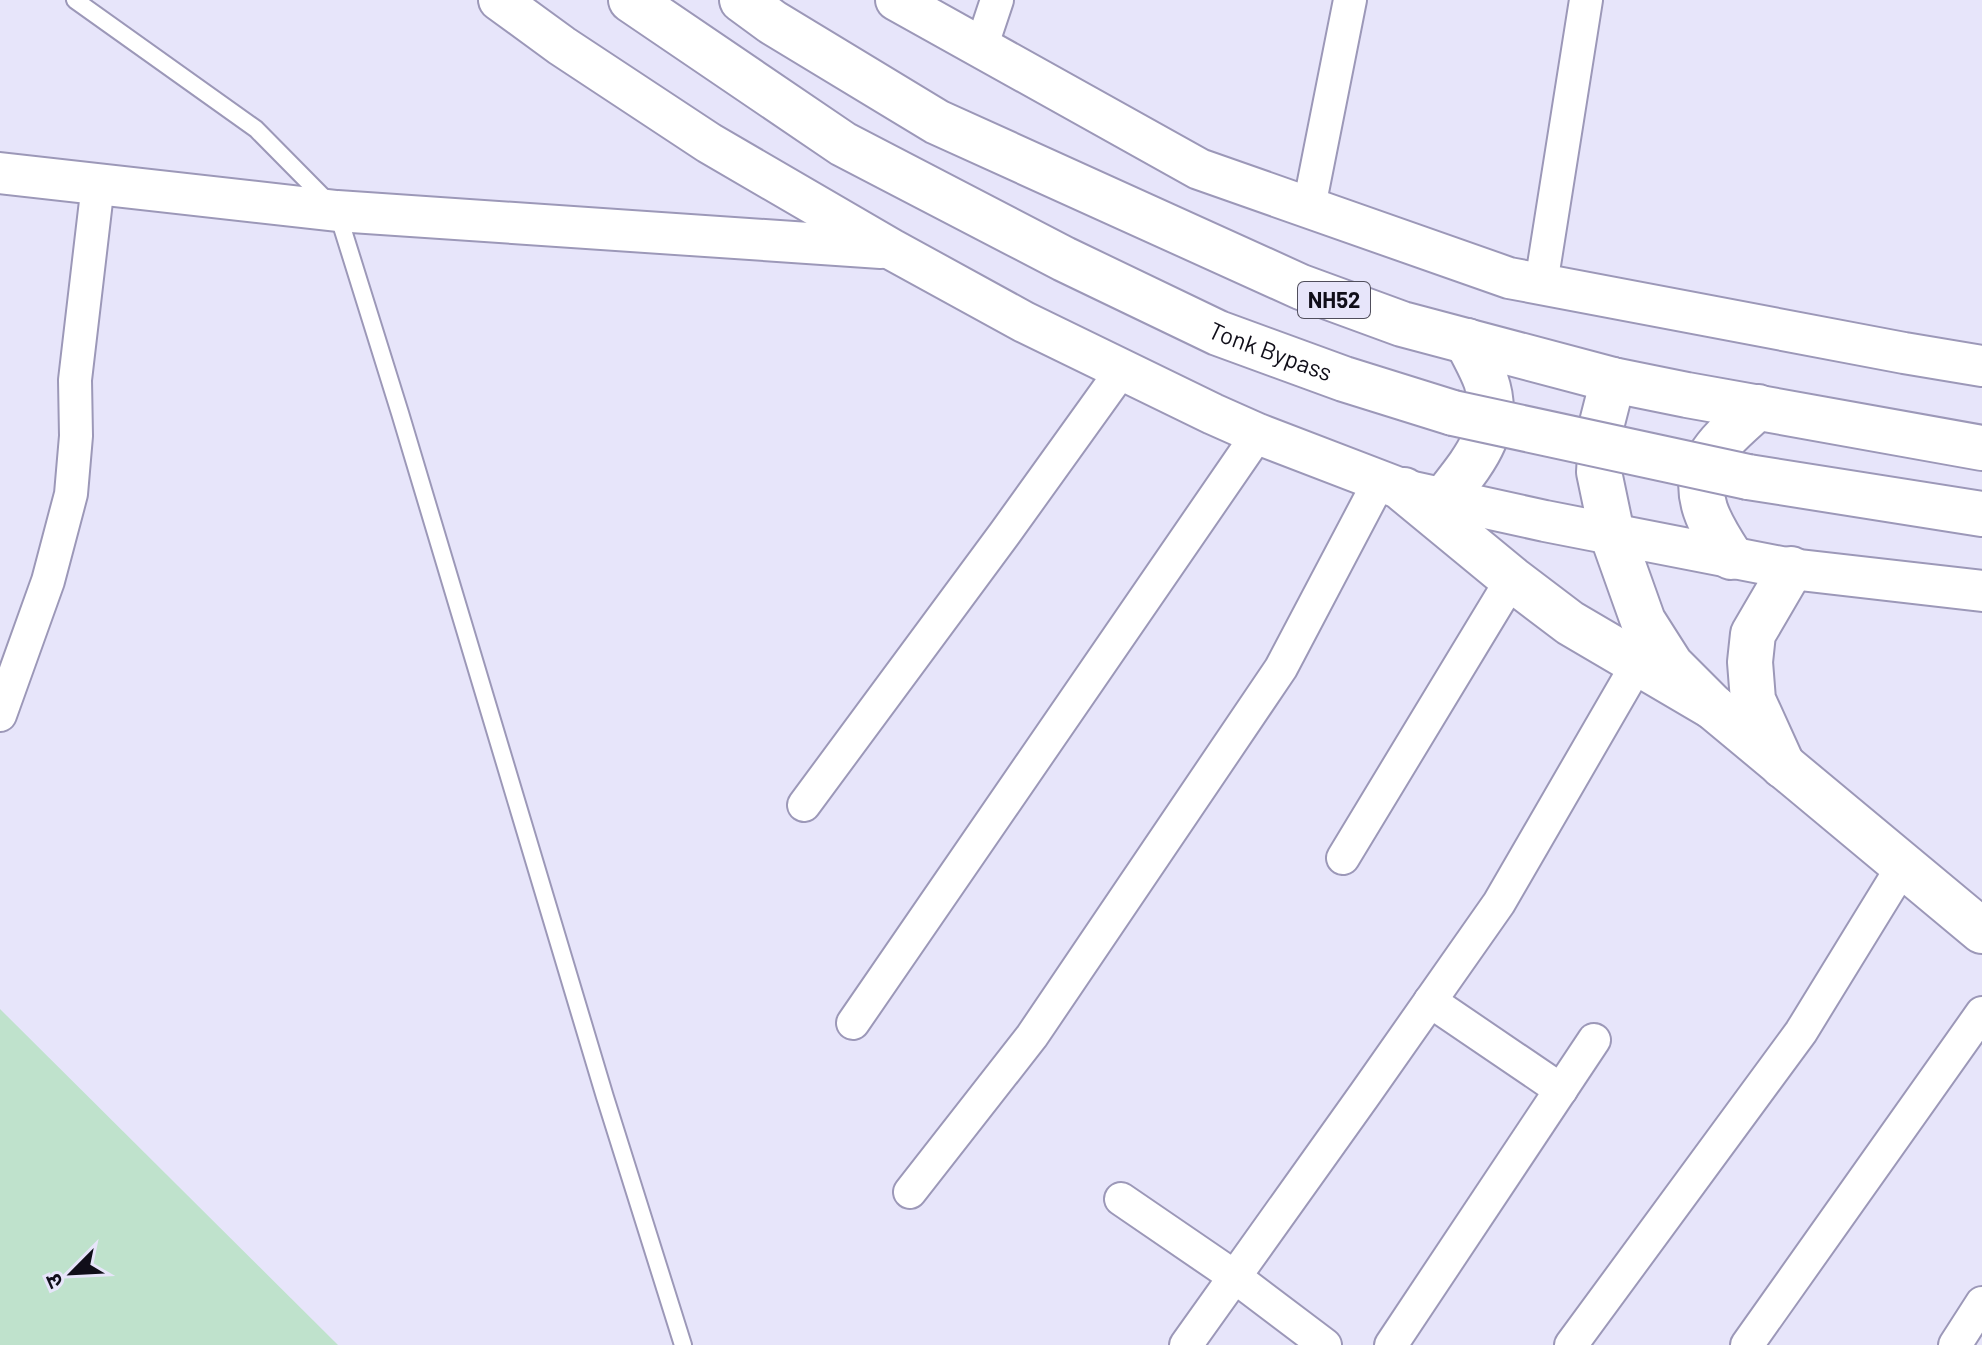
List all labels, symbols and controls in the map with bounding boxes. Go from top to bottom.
road number: NH52 [1298,282,1370,318]
street label: Tonk Bypass [1204,315,1336,386]
north arrow [32,1233,112,1313]
text: उ [38,1269,67,1293]

